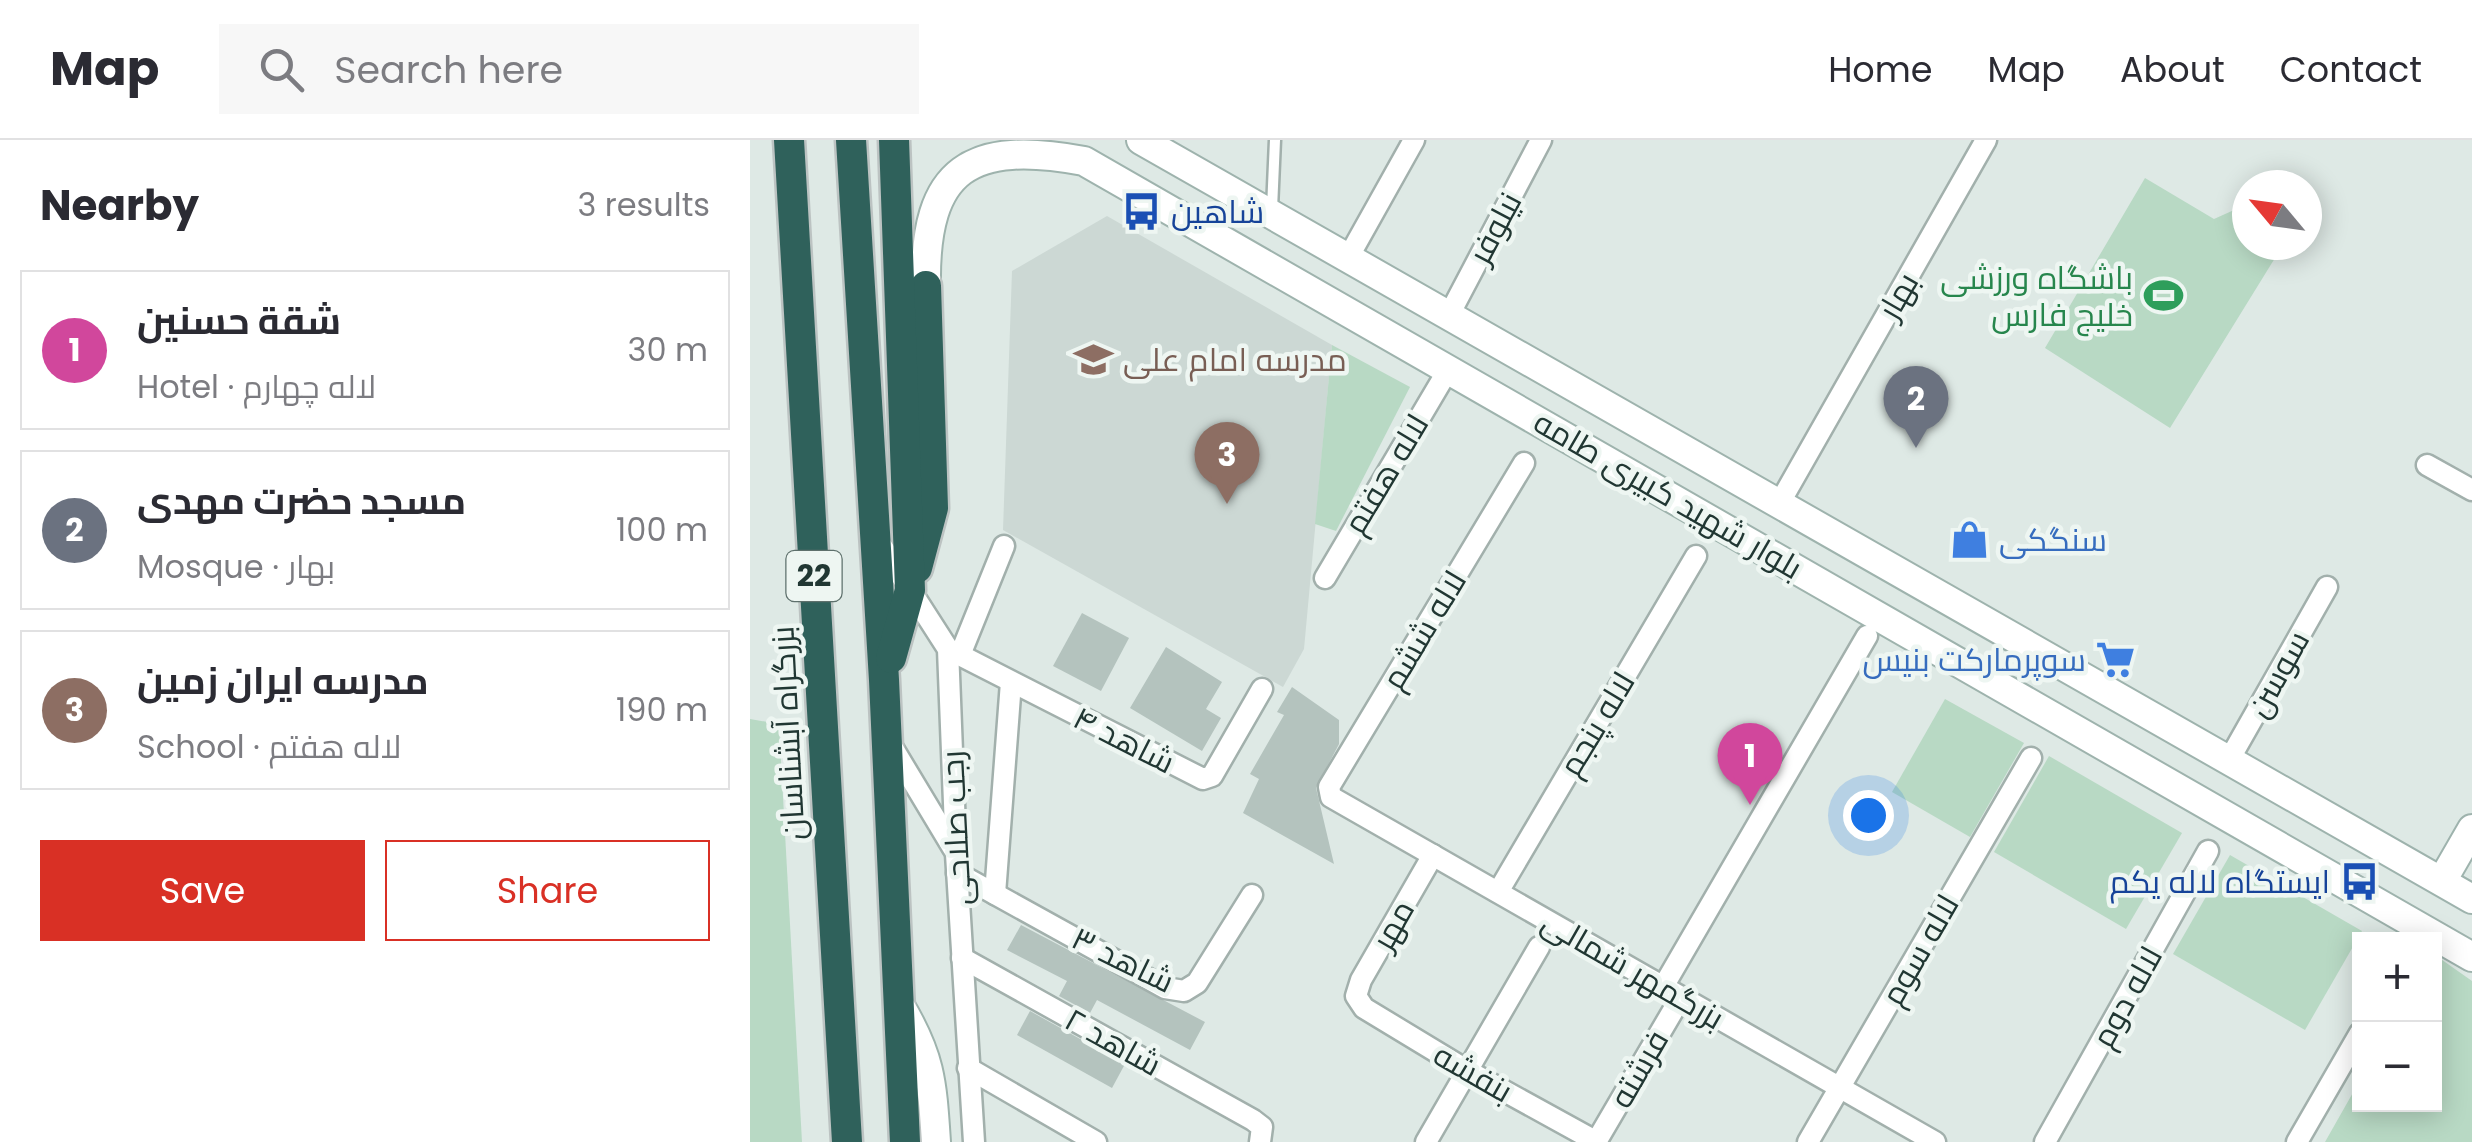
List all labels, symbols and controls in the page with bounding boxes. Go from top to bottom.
search box [219,24,919,114]
text: Map [50,35,159,102]
icon: search [254,42,309,97]
text: Search here [334,43,563,96]
text: Home [1828,45,1933,94]
text: Map [1988,45,2065,94]
text: About [2120,45,2225,94]
text: Contact [2280,45,2422,94]
north arrow [2232,170,2322,260]
text: Nearby [40,176,199,235]
text: 3 results [577,182,710,227]
street label: نیلوفر [1456,184,1532,273]
place label: شاهین [1171,189,1264,234]
bus stop icon: شاهین [1120,191,1162,233]
place label: باشگاه ورزشی خلیج فارس [1940,255,2133,337]
street label: بهار [1865,264,1929,329]
sports icon: باشگاه ورزشی خلیج فارس [2142,275,2184,317]
text: شقة حسنين [137,294,341,347]
text: 1 [68,327,81,372]
text: 30 m [628,327,708,372]
place label: مدرسه امام علی [1123,337,1347,382]
school or university icon: مدرسه امام علی [1072,339,1114,381]
text: Hotel · لاله چهارم [137,364,376,409]
pin: 2 [1884,366,1948,448]
street label: بلوار شهید کبیری طامه [1526,399,1811,590]
street label: لاله هفتم [1332,405,1439,542]
pin: 3 [1194,422,1260,504]
text: مسجد حضرت مهدی [137,474,466,527]
text: 2 [65,507,84,552]
text: 100 m [616,507,708,552]
place label: سنگکی [1999,517,2107,562]
shop icon: سنگکی [1948,519,1990,561]
text: Mosque · بهار [137,544,335,589]
road number: 22 [786,551,842,601]
street label: لاله ششم [1370,562,1477,698]
street label: سوسن [2235,622,2320,725]
street label: بزرگراه آبشناسان [759,625,816,841]
place label: سوپرمارکت بنیس [1863,637,2086,682]
supermarket icon: سوپرمارکت بنیس [2095,639,2137,681]
text: مدرسه ایران زمین [137,654,429,707]
street label: لاله پنجم [1548,663,1645,785]
text: 3 [65,687,84,732]
text: 190 m [616,687,708,732]
street label: شاهد ۴ [1066,695,1183,784]
pin: 1 [1718,722,1782,805]
text: School · لاله هفتم [137,724,401,769]
street label: رجب صلاحی [929,750,982,906]
your location [1843,790,1894,841]
button: Save [40,840,365,941]
button: Share [385,840,710,941]
place label: ایستگاه لاله یکم [2109,859,2330,904]
bus stop icon: ایستگاه لاله یکم [2339,861,2381,903]
street label: لاله سوم [1870,886,1969,1014]
street label: مهر [1359,891,1425,960]
street label: بزرگمهر شمالی [1534,899,1733,1040]
street label: شاهد ۳ [1065,916,1182,1004]
map controls [2352,932,2442,1112]
button: + [2352,932,2442,1022]
street label: لاله دوم [2080,938,2173,1056]
street label: شاهد ۲ [1057,997,1170,1086]
street label: فرشته [1598,1021,1679,1116]
button: − [2352,1022,2442,1112]
street label: بنفشه [1425,1032,1521,1113]

